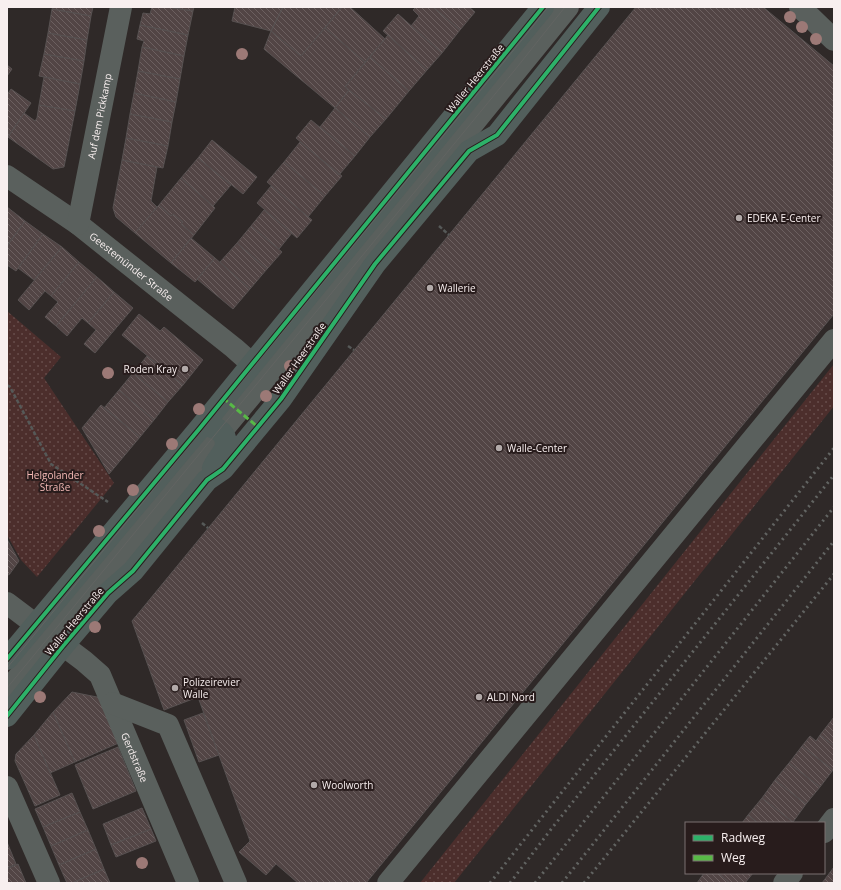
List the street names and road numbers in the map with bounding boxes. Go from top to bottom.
street label: Waller Heerstraße [443,40,507,115]
street label: Auf dem Pickkamp [84,72,115,160]
street label: Geestemünder Straße [87,229,176,304]
street label: Waller Heerstraße [269,319,329,397]
street label: Waller Heerstraße [41,584,107,658]
street label: Gerdstraße [118,730,152,785]

